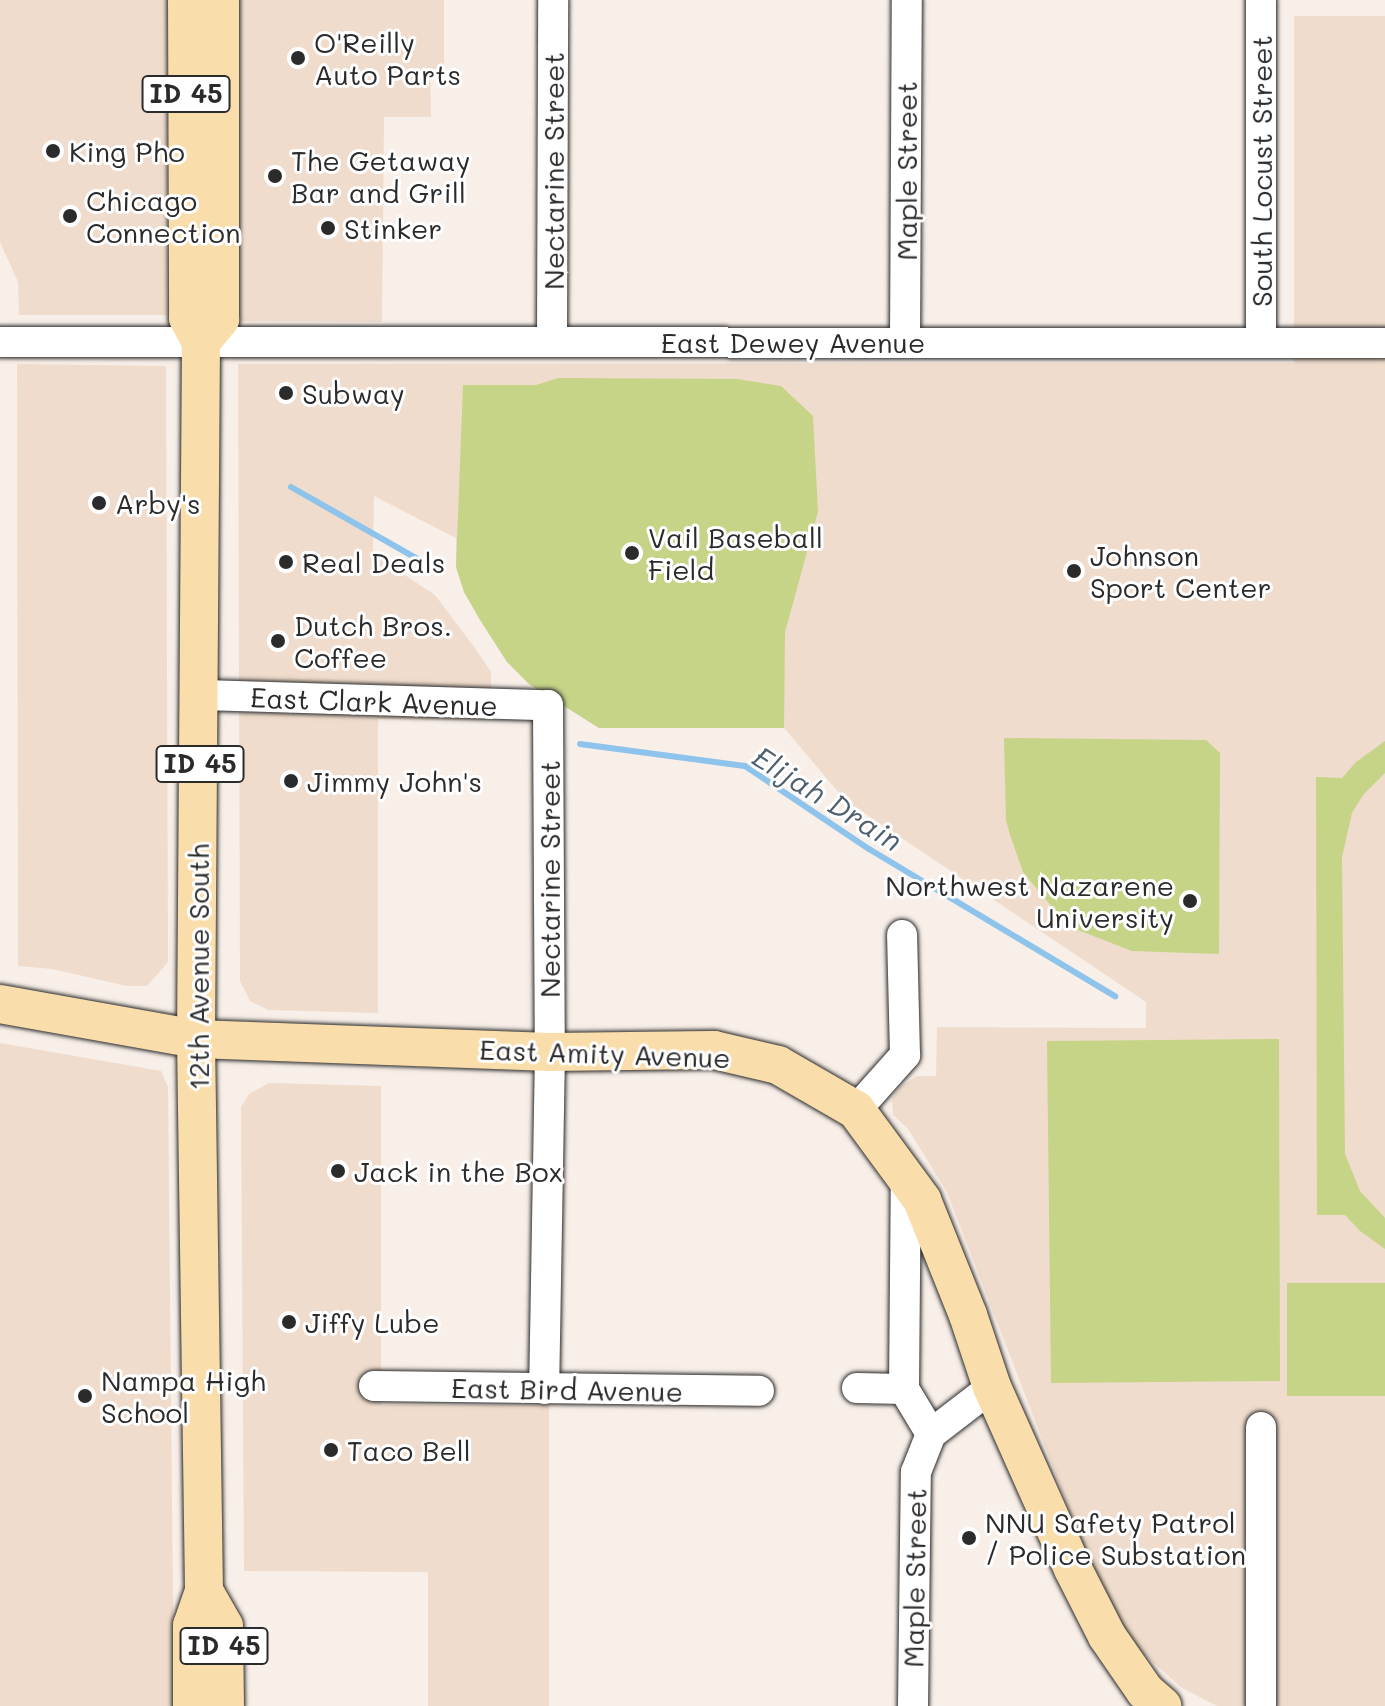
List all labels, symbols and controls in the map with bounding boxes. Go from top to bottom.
place label: O'Reilly Auto Parts [314,25,461,91]
street label: South Locust Street [1244,35,1278,307]
marker: O'Reilly Auto Parts [289,49,307,67]
street label: Nectarine Street [536,52,570,290]
road number: ID 45 [140,72,232,116]
street label: Maple Street [889,81,923,261]
place label: King Pho [69,134,185,168]
marker: King Pho [44,142,62,160]
place label: The Getaway Bar and Grill [291,143,470,209]
marker: The Getaway Bar and Grill [266,167,284,185]
place label: Chicago Connection [86,183,240,249]
marker: Chicago Connection [61,207,79,225]
place label: Stinker [344,211,442,245]
marker: Stinker [319,219,337,237]
street label: East Dewey Avenue [661,325,925,359]
place label: Subway [302,376,405,410]
marker: Subway [277,384,295,402]
place label: Arby's [115,486,201,520]
marker: Arby's [90,494,108,512]
place label: Vail Baseball Field [648,520,823,586]
place label: Johnson Sport Center [1090,538,1272,604]
marker: Vail Baseball Field [623,544,641,562]
place label: Real Deals [302,545,445,579]
marker: Real Deals [277,553,295,571]
marker: Johnson Sport Center [1065,562,1083,580]
place label: Dutch Bros. Coffee [294,608,452,674]
marker: Dutch Bros. Coffee [269,632,287,650]
street label: East Clark Avenue [250,680,498,722]
water label: Elijah Drain [747,738,909,858]
road number: ID 45 [154,742,246,786]
street label: Nectarine Street [532,760,566,998]
place label: Jimmy John's [307,764,482,798]
marker: Jimmy John's [282,772,300,790]
street label: 12th Avenue South [181,844,215,1090]
place label: Northwest Nazarene University [885,868,1174,934]
marker: Northwest Nazarene University [1181,892,1199,910]
street label: East Amity Avenue [479,1032,731,1074]
place label: Jack in the Box [354,1154,563,1188]
marker: Jack in the Box [329,1162,347,1180]
place label: Jiffy Lube [305,1305,440,1339]
marker: Jiffy Lube [280,1313,298,1331]
place label: Nampa High School [101,1363,266,1429]
street label: East Bird Avenue [451,1370,683,1408]
marker: Nampa High School [76,1387,94,1405]
place label: Taco Bell [347,1433,471,1467]
marker: Taco Bell [322,1441,340,1459]
street label: Maple Street [896,1488,932,1668]
place label: NNU Safety Patrol / Police Substation [985,1505,1246,1571]
marker: NNU Safety Patrol / Police Substation [960,1529,978,1547]
road number: ID 45 [178,1624,270,1668]

